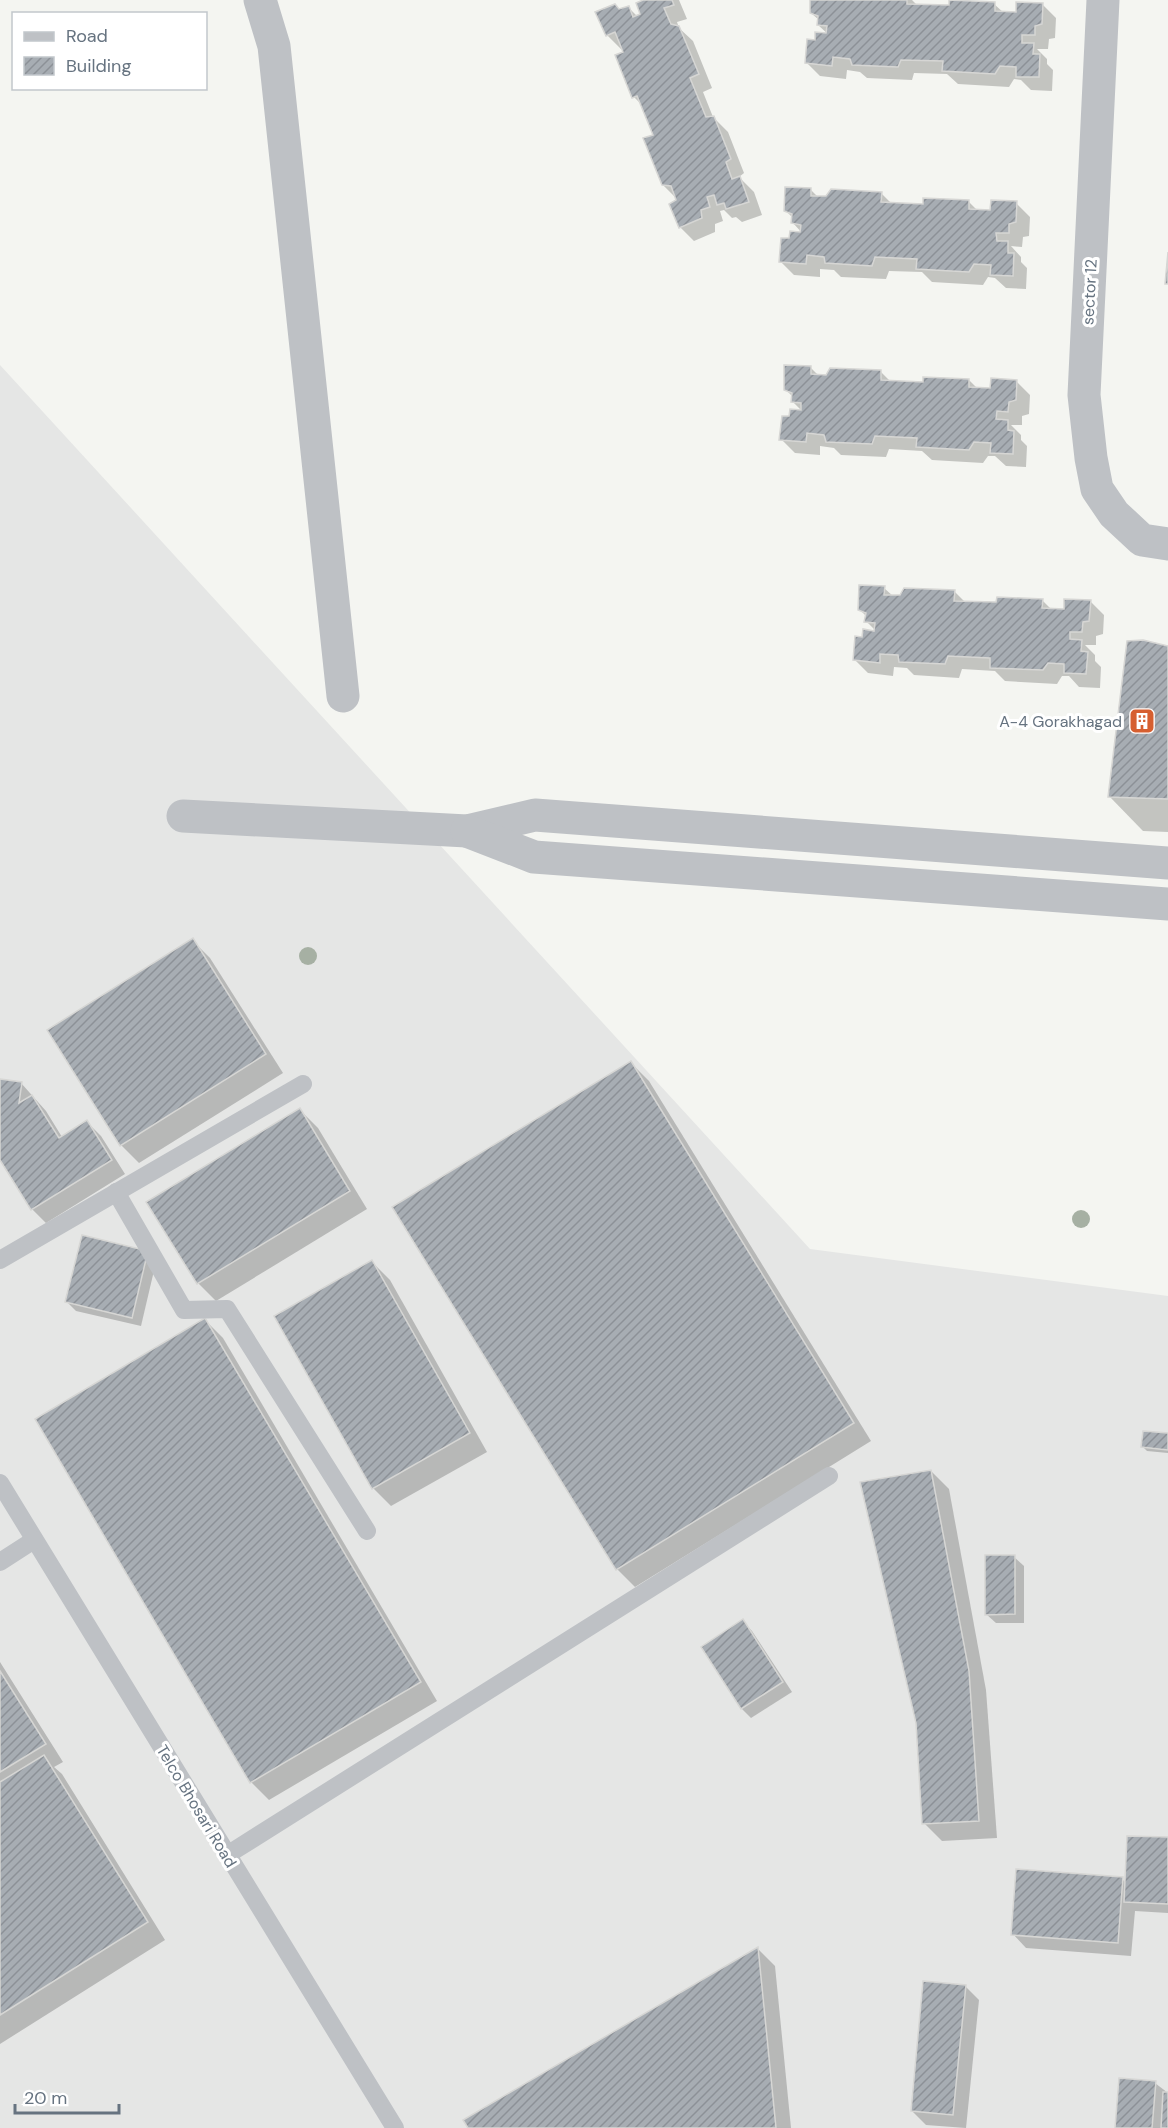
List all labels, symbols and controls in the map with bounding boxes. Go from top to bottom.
legend [12,12,207,90]
text: Road [66,24,108,48]
text: Building [66,54,131,78]
street label: sector 12 [1077,259,1102,326]
building icon: A-4 Gorakhagad [1127,706,1157,736]
place label: A-4 Gorakhagad [999,711,1122,732]
street label: Telco Bhosari Road [152,1741,241,1871]
scale bar [15,2077,118,2115]
text: 20 m [24,2086,67,2110]

